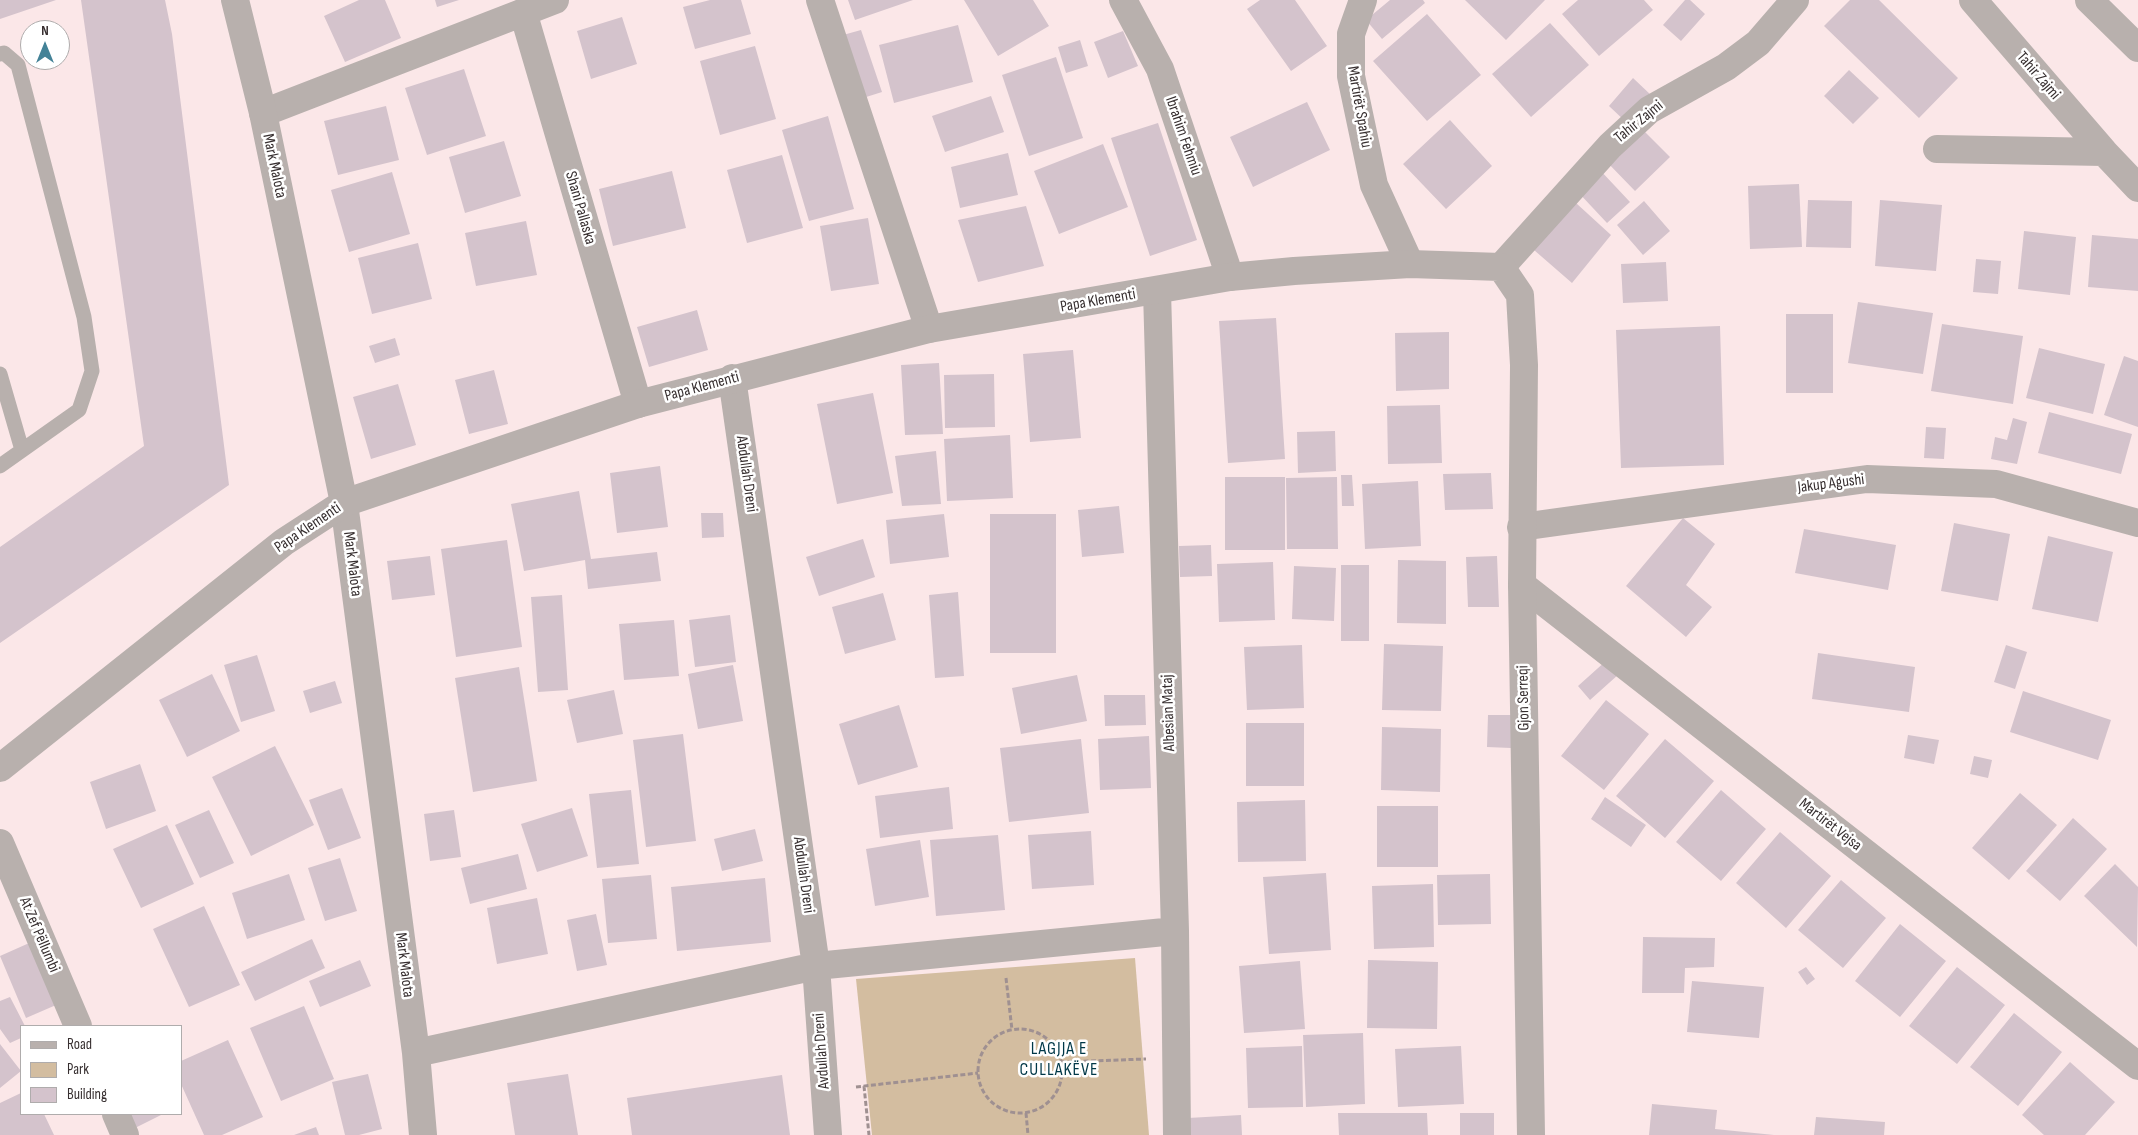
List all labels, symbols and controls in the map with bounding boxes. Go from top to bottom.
north arrow [20,20,70,70]
text: N [41,22,49,39]
street label: Tahir Zajmi [2012,48,2064,104]
street label: Martirët Spahiu [1342,65,1376,149]
street label: Ibrahim Fehmiu [1161,94,1205,178]
street label: Tahir Zajmi [1611,97,1667,147]
street label: Mark Malota [258,132,290,200]
street label: Shani Pallaska [560,169,600,247]
street label: Papa Klementi [1059,285,1137,317]
street label: Papa Klementi [663,368,741,406]
street label: Abdullah Dreni [731,435,761,513]
street label: Jakup Agushi [1797,470,1865,498]
street label: Papa Klementi [271,499,345,557]
street label: Mark Malota [339,530,365,598]
street label: Gjon Serreqi [1514,665,1534,731]
street label: Albesian Mataj [1158,674,1180,752]
street label: Martirët Vejsa [1795,795,1865,855]
street label: Abdullah Dreni [788,836,818,914]
street label: At Zef Pëllumbi [15,894,63,976]
street label: Mark Malota [391,931,417,999]
street label: Avdullah Dreni [810,1012,834,1090]
legend [20,1025,182,1115]
text: Road [67,1035,92,1054]
district label: LAGJJA E CULLAKËVE [1018,1038,1100,1080]
text: Park [67,1060,89,1079]
text: Building [67,1085,107,1104]

